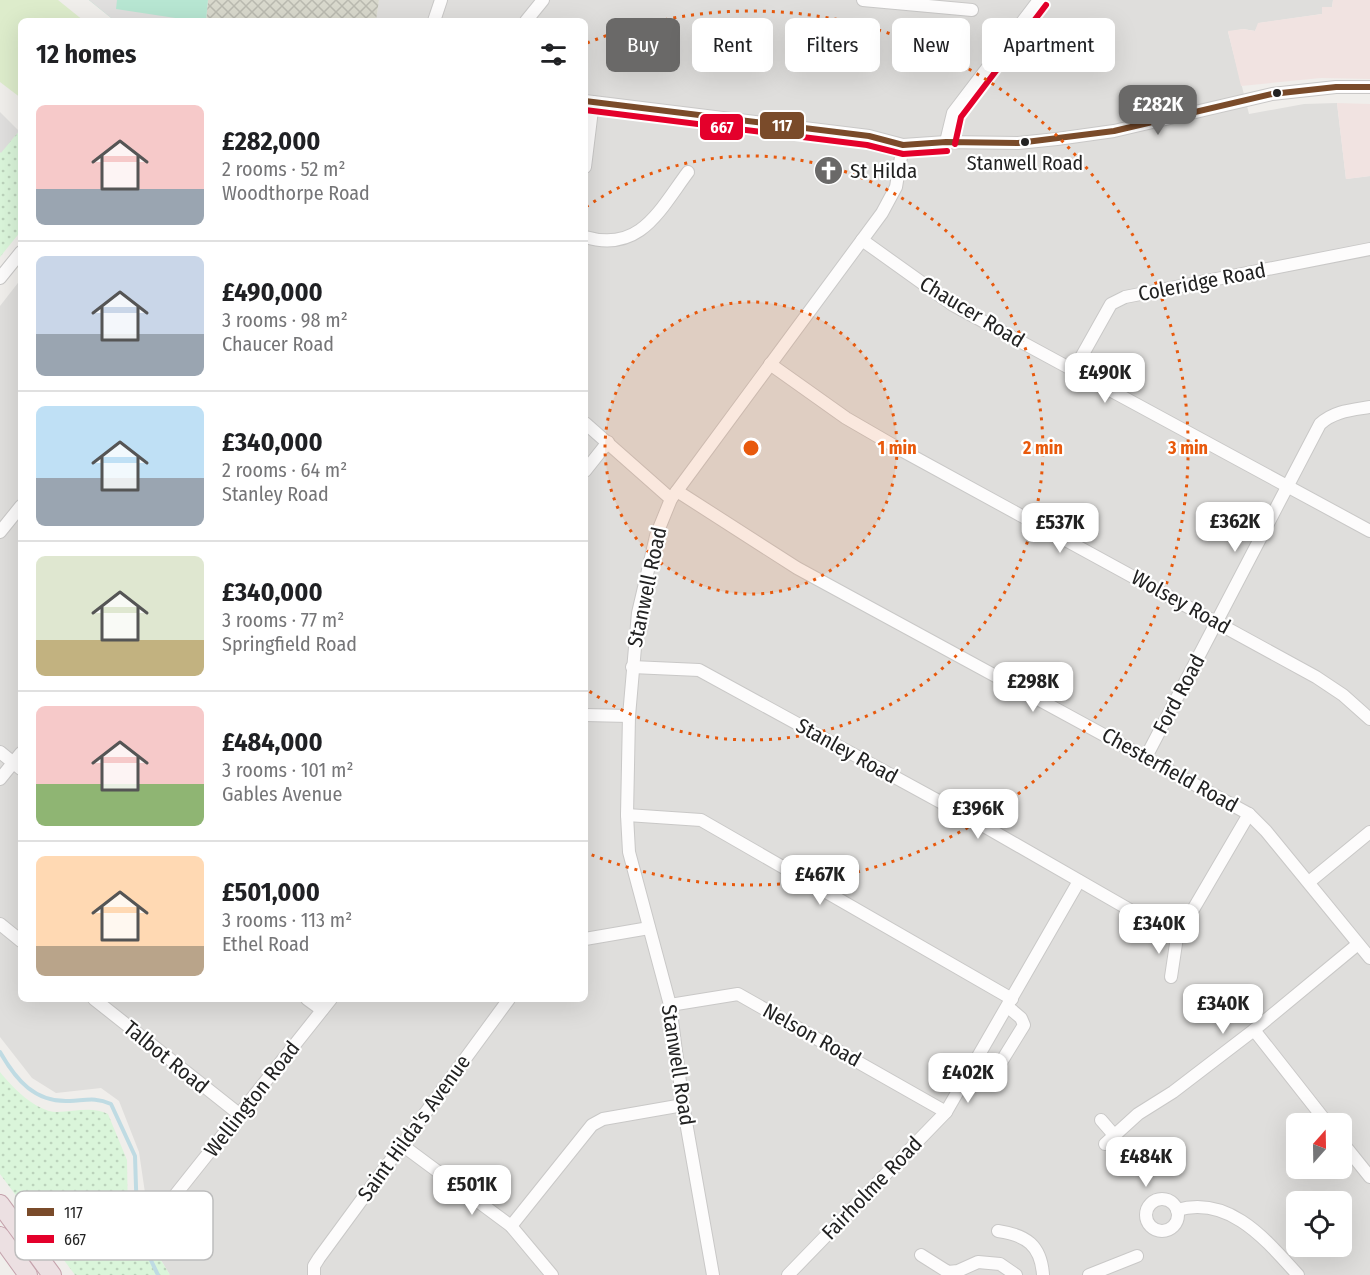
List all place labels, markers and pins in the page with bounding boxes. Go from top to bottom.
pin: £282K [1116,85,1200,136]
unlabelled marker [1271,87,1283,99]
marker: Stanwell Road [1019,136,1031,148]
place label: Stanwell Road [967,151,1083,175]
church icon: St Hilda [813,155,845,187]
place label: St Hilda [850,158,917,184]
pin: £490K [1063,353,1147,404]
centre of rings [741,438,761,458]
pin: £362K [1193,502,1277,553]
pin: £537K [1018,503,1102,554]
pin: £298K [991,662,1075,713]
pin: £396K [936,789,1020,840]
pin: £467K [778,855,862,906]
pin: £340K [1117,904,1201,955]
pin: £340K [1181,984,1265,1035]
pin: £402K [926,1053,1010,1104]
pin: £484K [1104,1137,1188,1188]
pin: £501K [430,1165,514,1216]

